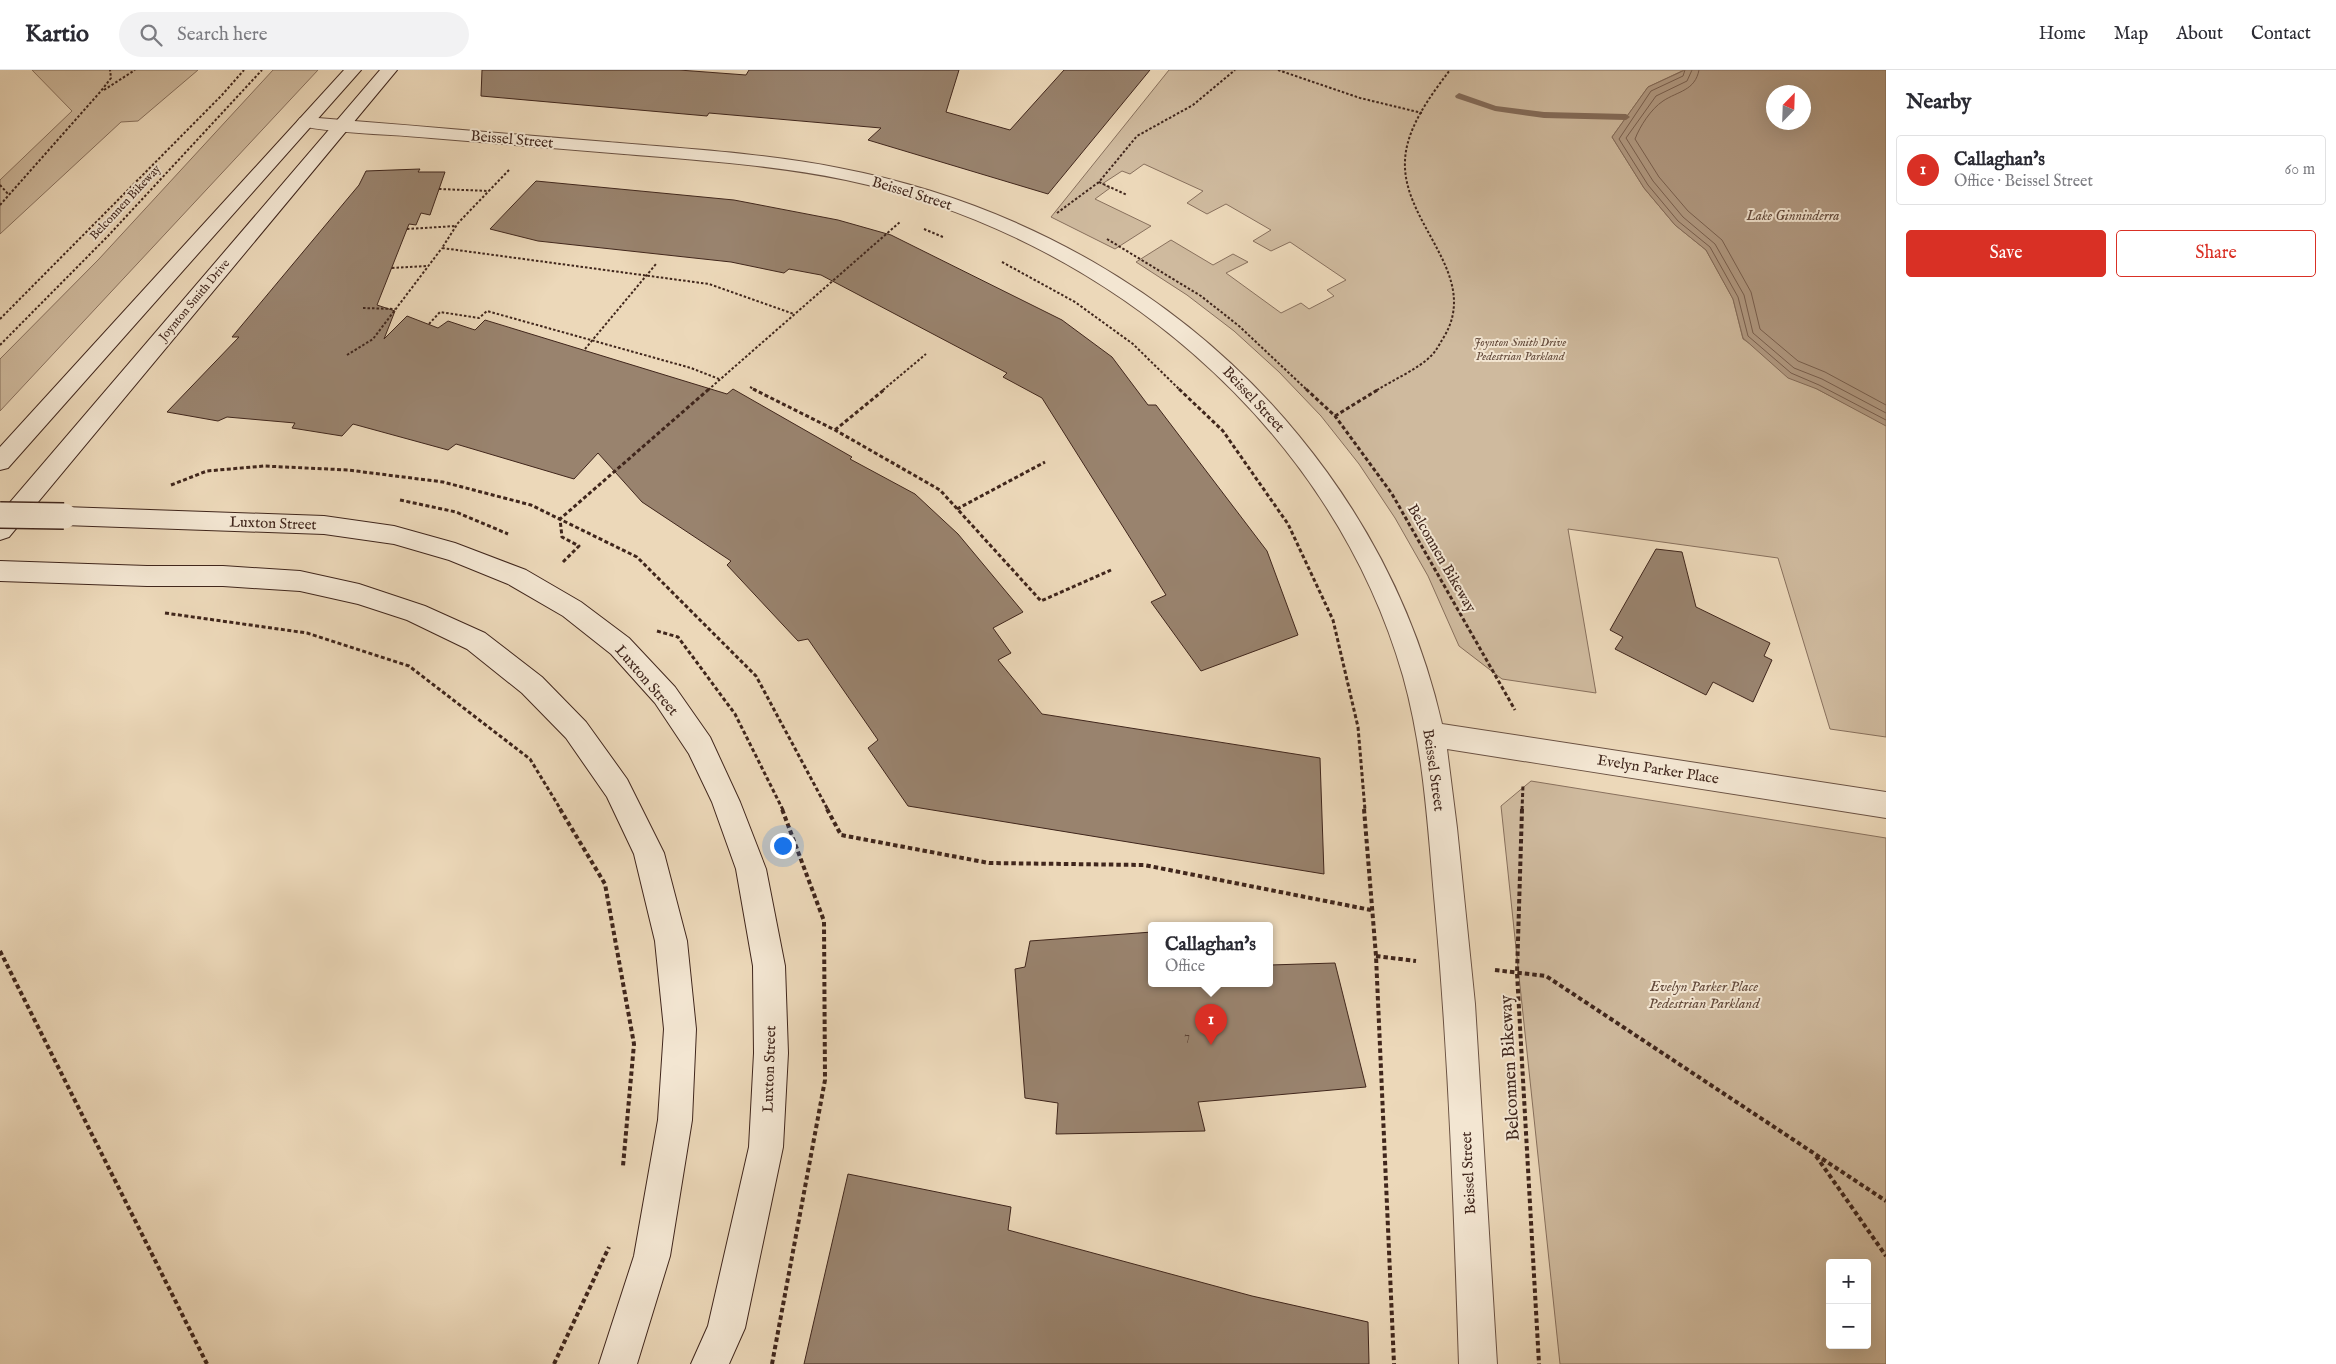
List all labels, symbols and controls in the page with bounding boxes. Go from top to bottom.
search box [119,12,469,57]
text: Kartio [25,19,89,50]
icon: search [137,21,165,49]
text: Search here [177,23,268,47]
text: Home [2039,23,2086,46]
text: Map [2114,23,2148,46]
text: About [2176,23,2223,46]
text: Contact [2251,23,2311,46]
north arrow [1766,85,1811,130]
text: Nearby [1906,89,1971,116]
street label: Beissel Street [470,126,554,153]
text: Callaghan's [1954,148,2045,172]
text: 1 [1920,160,1926,180]
text: 60 m [2285,160,2315,180]
street label: Belconnen Bikeway [87,162,164,243]
street label: Beissel Street [869,172,954,215]
text: Office · Beissel Street [1954,172,2093,192]
water label: Lake Ginninderra [1746,207,1839,225]
button: Save [1906,230,2106,277]
button: Share [2116,230,2316,277]
street label: Joynton Smith Drive [154,256,234,347]
park label: Joynton Smith Drive Pedestrian Parkland [1474,335,1566,364]
street label: Beissel Street [1218,363,1289,436]
street label: Belconnen Bikeway [1403,501,1481,616]
street label: Luxton Street [229,512,317,535]
street label: Luxton Street [611,641,682,720]
street label: Beissel Street [1418,728,1449,812]
street label: Evelyn Parker Place [1596,750,1720,789]
your location [770,833,796,859]
popup [1148,922,1273,987]
text: Callaghan's [1165,933,1256,957]
text: Office [1165,957,1205,977]
park label: Evelyn Parker Place Pedestrian Parkland [1649,977,1760,1013]
street label: Belconnen Bikeway [1495,994,1526,1142]
pin: 1 [1195,1004,1227,1045]
street label: Luxton Street [758,1025,781,1113]
house number: 7 [1184,1029,1190,1044]
street label: Beissel Street [1457,1131,1480,1215]
map controls [1826,1259,1871,1349]
button: + [1826,1259,1871,1304]
button: − [1826,1304,1871,1349]

